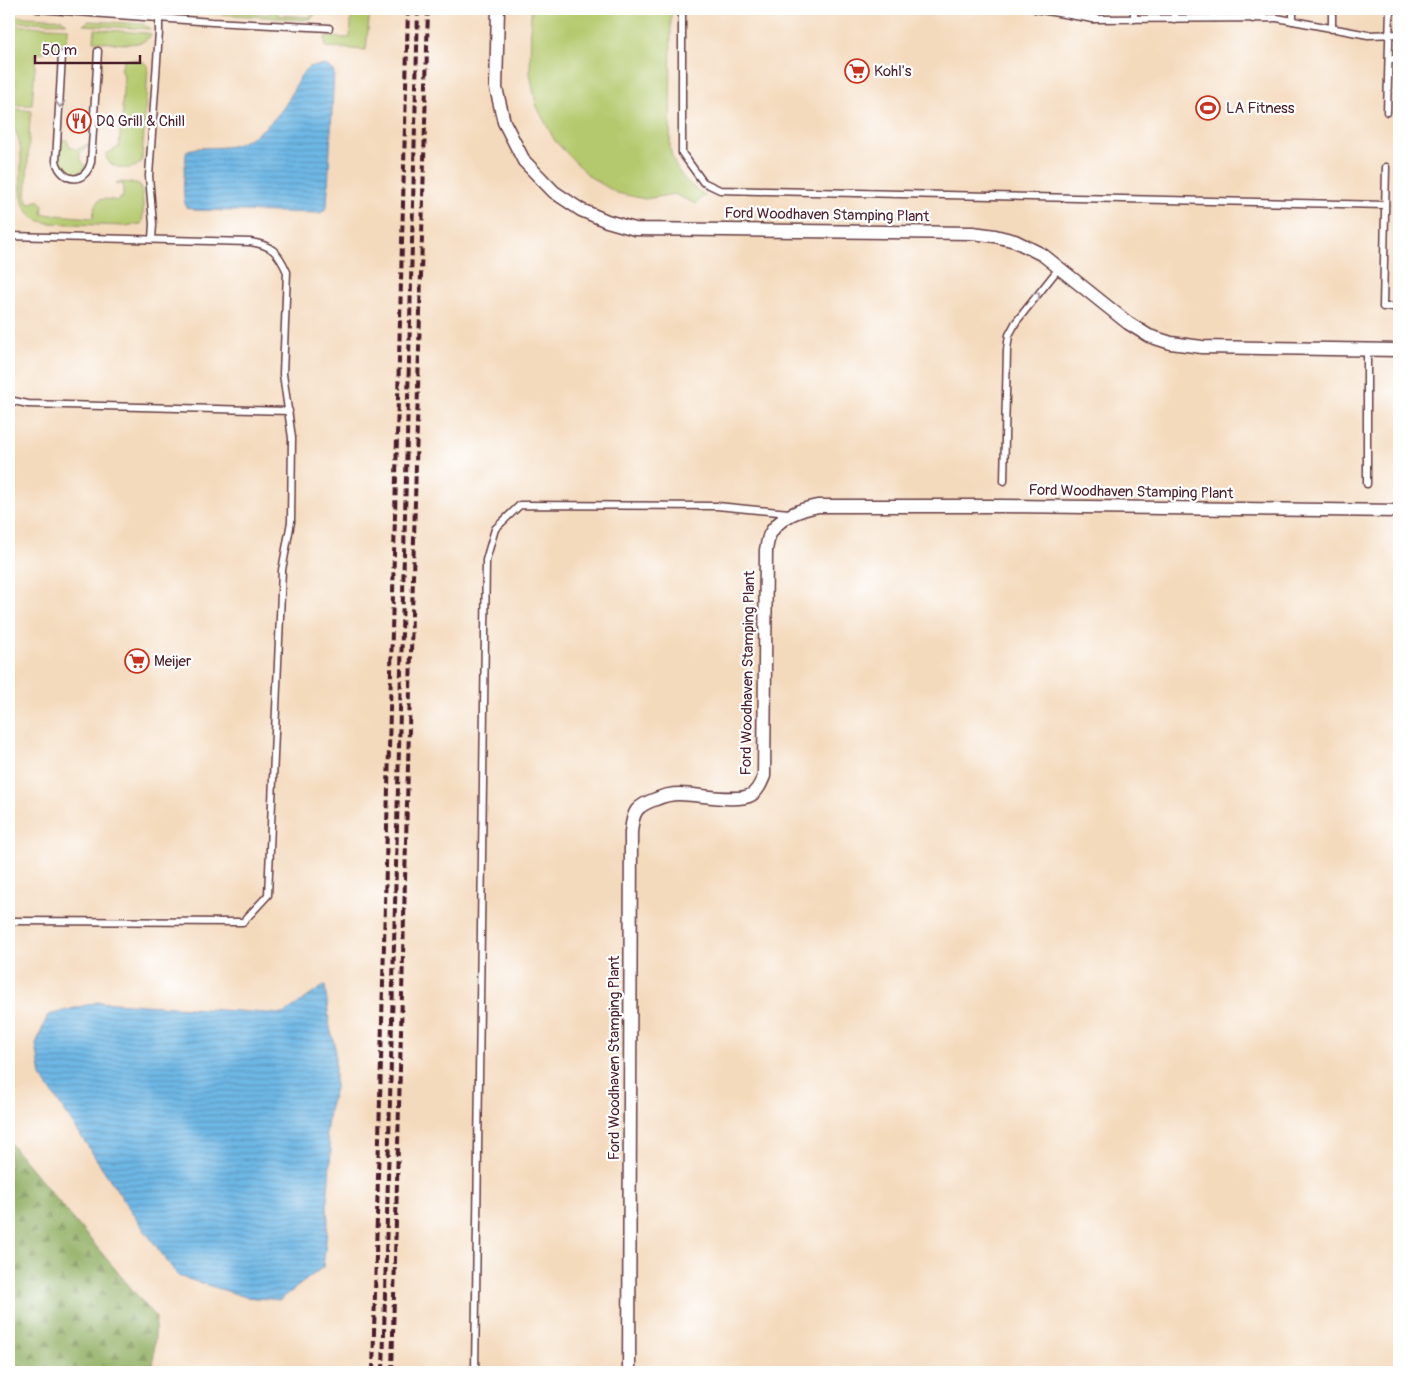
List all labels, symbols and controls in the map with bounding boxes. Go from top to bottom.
scale bar [35,32,140,64]
text: 50 m [42,41,77,60]
supermarket icon: Kohl's [844,58,870,84]
place label: Kohl's [874,62,912,81]
sports icon: LA Fitness [1195,95,1221,121]
place label: LA Fitness [1226,99,1295,118]
one-way arrow [54,100,65,108]
restaurant icon: DQ Grill & Chill [66,108,92,134]
place label: DQ Grill & Chill [96,112,185,131]
street label: Ford Woodhaven Stamping Plant [725,204,930,226]
one-way arrow [1032,292,1040,301]
street label: Ford Woodhaven Stamping Plant [1029,481,1234,503]
street label: Ford Woodhaven Stamping Plant [737,570,759,775]
supermarket icon: Meijer [124,648,150,674]
place label: Meijer [154,652,192,671]
street label: Ford Woodhaven Stamping Plant [605,955,624,1160]

